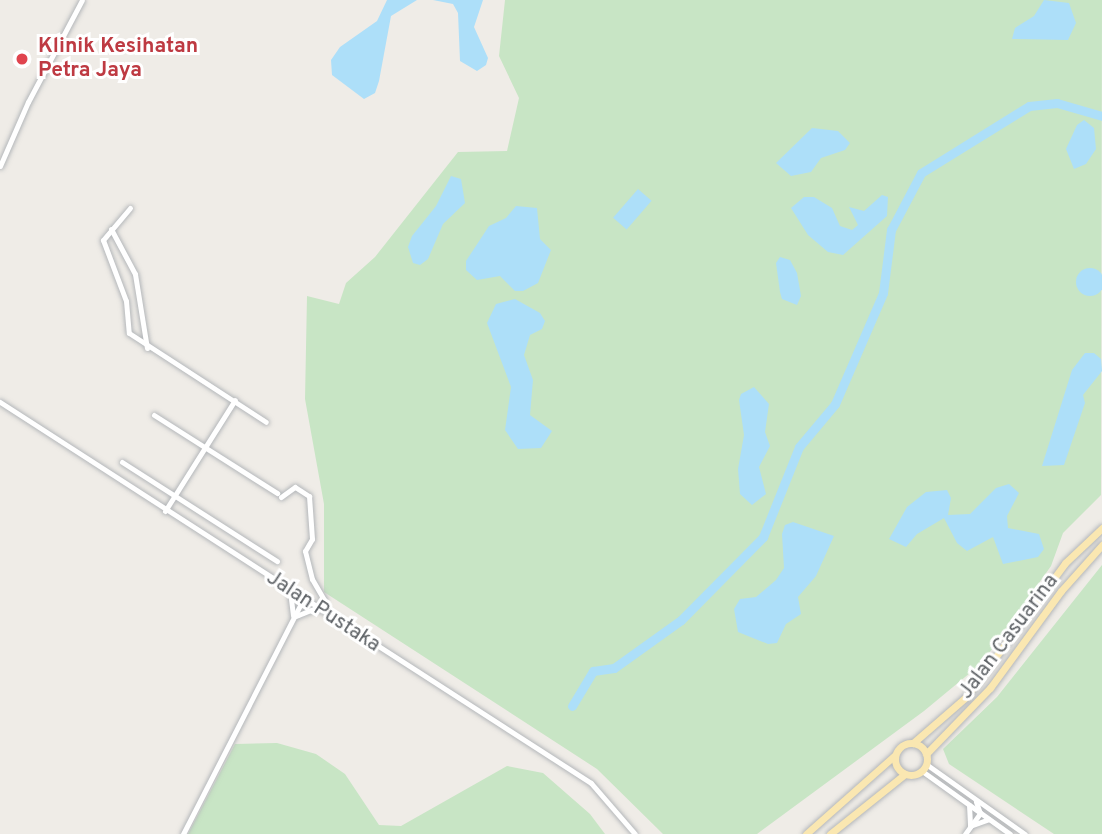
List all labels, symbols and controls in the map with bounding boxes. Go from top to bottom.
place label: Klinik Kesihatan Petra Jaya [38,34,198,84]
marker: Klinik Kesihatan Petra Jaya [12,49,32,69]
street label: Jalan Pustaka [261,566,385,658]
street label: Jalan Casuarina [954,570,1064,704]

